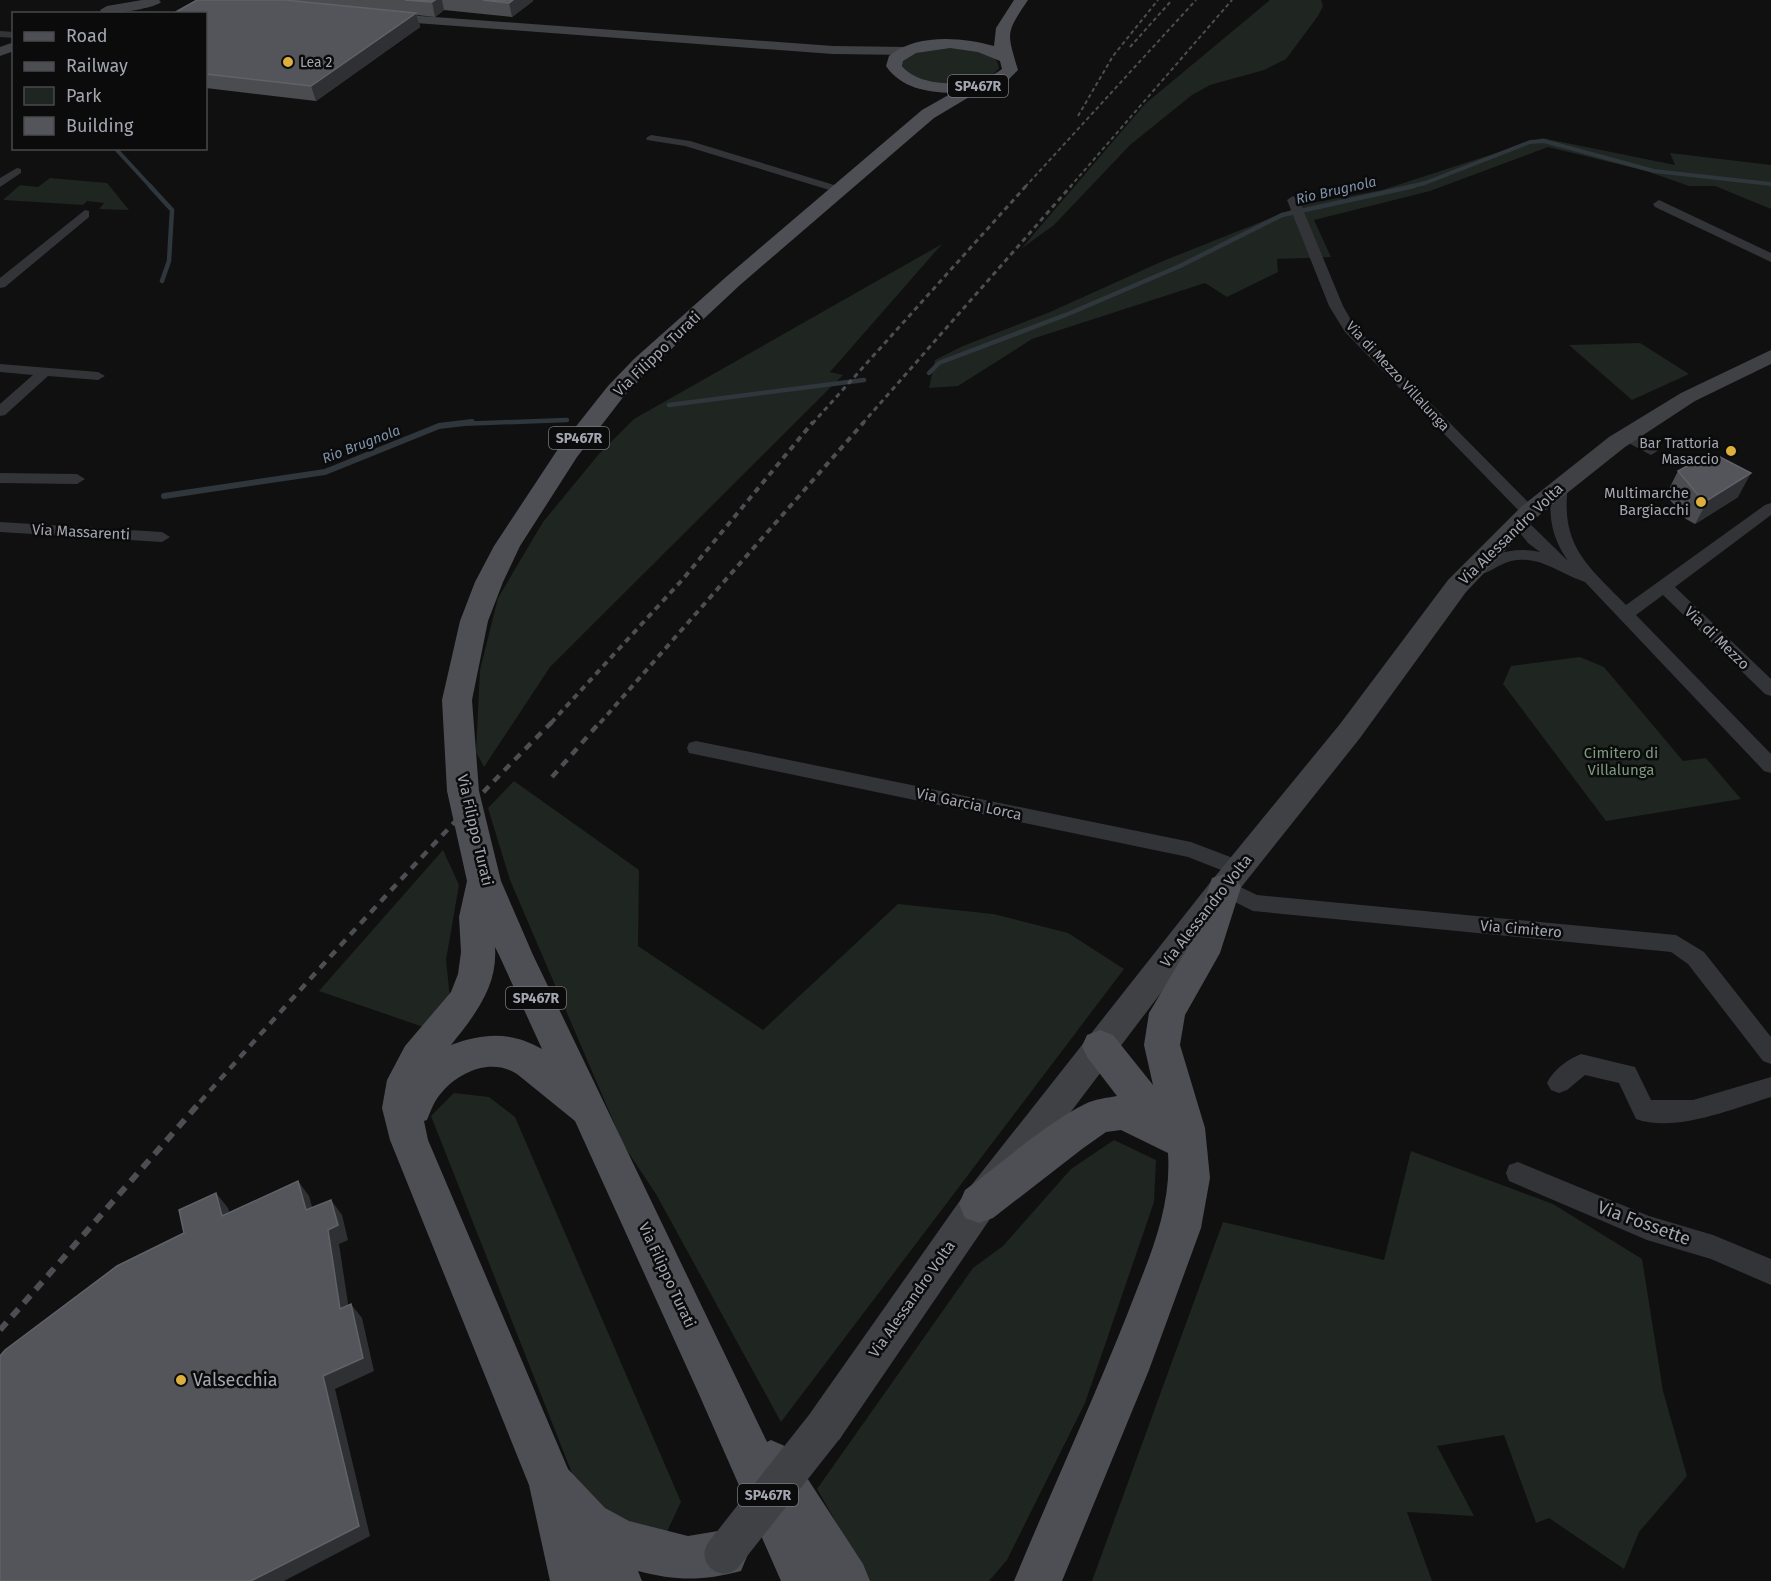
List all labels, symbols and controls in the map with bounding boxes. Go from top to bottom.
legend [12,12,207,150]
text: Road [66,25,108,47]
place label: Lea 2 [300,54,332,71]
text: Railway [66,55,128,77]
marker: Lea 2 [281,55,295,69]
road number: SP467R [948,75,1008,97]
text: Park [66,85,102,107]
text: Building [66,115,134,137]
water label: Rio Brugnola [1294,173,1378,208]
street label: Via Filippo Turati [610,308,704,400]
street label: Via di Mezzo Villalunga [1342,318,1453,435]
water label: Rio Brugnola [320,422,403,467]
road number: SP467R [549,427,609,449]
place label: Bar Trattoria Masaccio [1639,435,1719,468]
marker: Bar Trattoria Masaccio [1724,444,1738,458]
street label: Via Alessandro Volta [1455,480,1567,588]
place label: Multimarche Bargiacchi [1604,484,1689,519]
marker: Multimarche Bargiacchi [1694,495,1708,509]
street label: Via Massarenti [31,520,131,544]
street label: Via di Mezzo [1681,603,1753,673]
park label: Cimitero di Villalunga [1584,744,1658,779]
street label: Via Filippo Turati [453,772,497,888]
street label: Via Garcia Lorca [915,784,1023,824]
street label: Via Alessandro Volta [1156,851,1256,971]
street label: Via Cimitero [1479,916,1563,942]
road number: SP467R [506,987,566,1009]
street label: Via Fossette [1595,1196,1693,1250]
street label: Via Filippo Turati [635,1220,699,1330]
street label: Via Alessandro Volta [865,1237,959,1361]
place label: Valsecchia [193,1369,278,1391]
marker: Valsecchia [174,1373,188,1387]
road number: SP467R [738,1484,798,1506]

